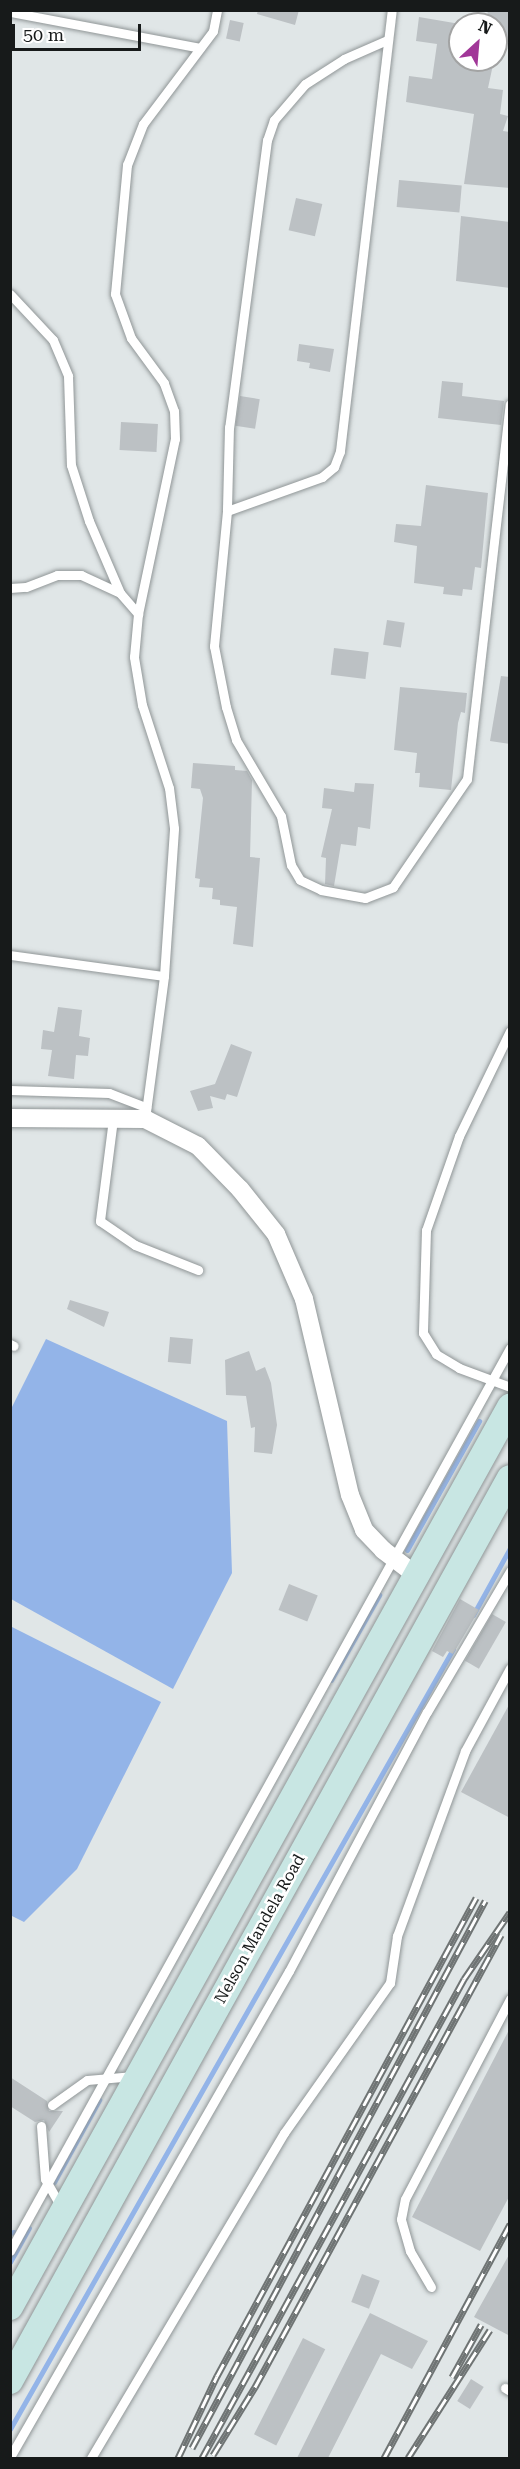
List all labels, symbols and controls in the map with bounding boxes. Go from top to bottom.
scale bar [15,12,144,50]
north arrow [448,12,508,72]
text: N [476,16,495,38]
text: 50 m [23,24,64,45]
street label: Nelson Mandela Road [211,1851,309,2007]

